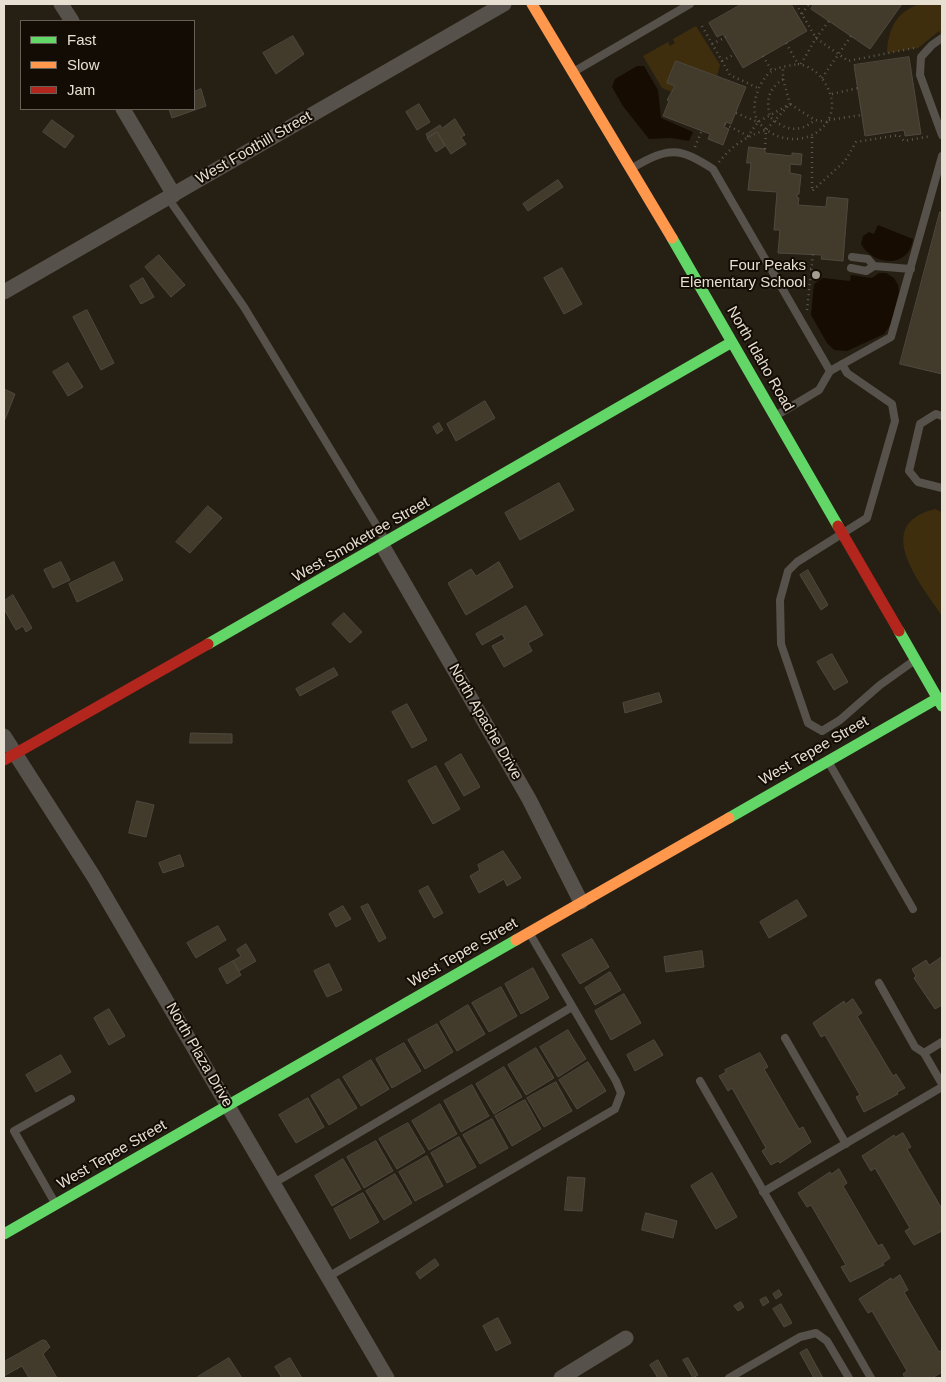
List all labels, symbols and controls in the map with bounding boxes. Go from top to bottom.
legend [20,20,195,110]
text: Fast [67,31,96,48]
text: Slow [67,56,100,73]
text: Jam [67,81,95,98]
street label: West Foothill Street [193,108,315,188]
place label: Four Peaks Elementary School [680,257,806,292]
marker: Four Peaks Elementary School [810,269,822,281]
street label: North Idaho Road [723,303,797,415]
street label: West Smoketree Street [289,494,433,586]
street label: North Apache Drive [444,661,526,783]
street label: West Tepee Street [756,712,872,790]
street label: West Tepee Street [405,914,521,992]
street label: North Plaza Drive [162,1000,236,1110]
street label: West Tepee Street [54,1116,170,1194]

